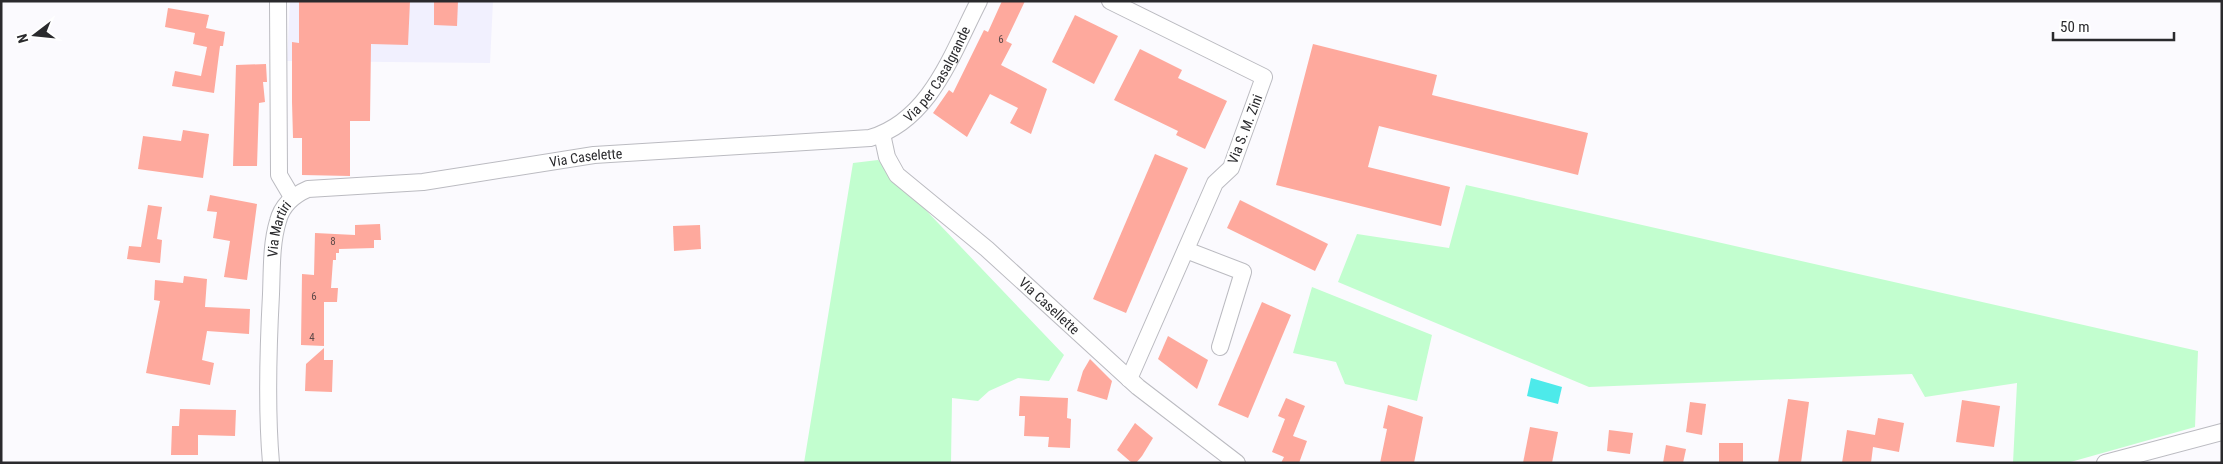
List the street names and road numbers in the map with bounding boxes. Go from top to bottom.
street label: Via per Casalgrande [900,23,974,125]
street label: Via S. M. Zini [1224,92,1266,166]
street label: Via Caselette [548,145,623,170]
street label: Via Martiri [264,197,294,258]
street label: Via Casellette [1016,274,1083,338]

